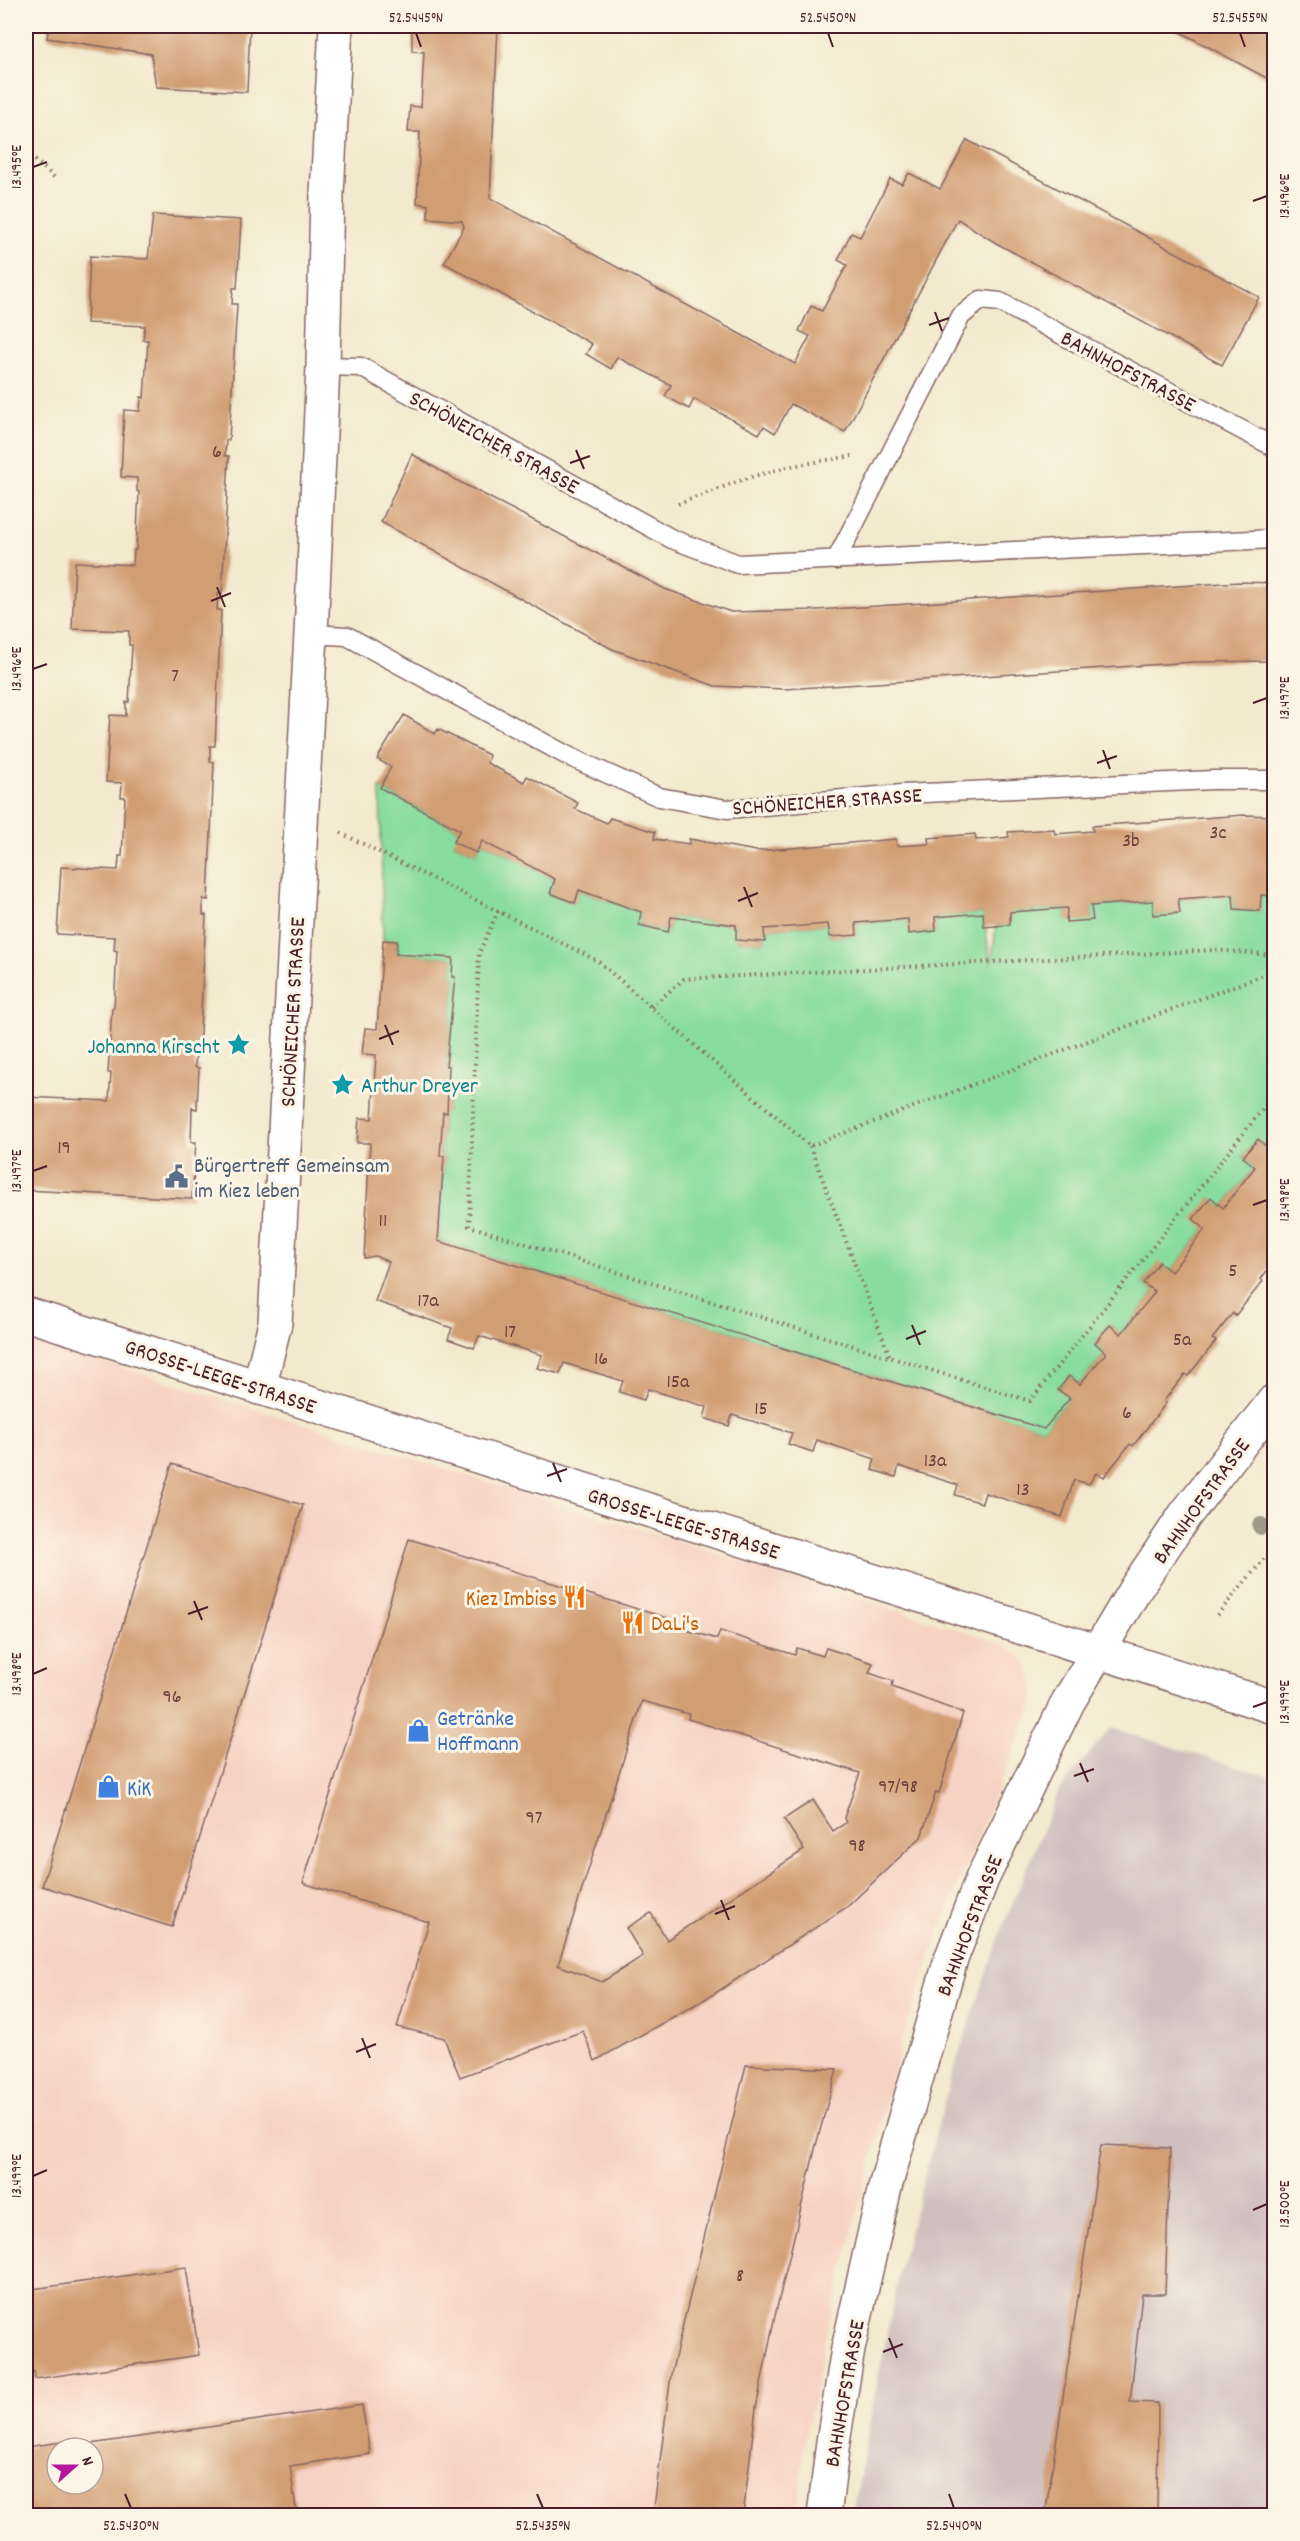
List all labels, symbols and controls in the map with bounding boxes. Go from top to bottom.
text: 52.5445°N [389,8,443,30]
text: 52.5450°N [800,8,856,30]
text: 52.5455°N [1212,8,1268,30]
text: 13.495°E [7,145,29,189]
text: 13.496°E [1275,174,1297,218]
street label: BAHNHOFSTRASSE [1054,324,1200,422]
street label: SCHÖNEICHER STRASSE [403,384,584,504]
house number: 6 [212,439,222,467]
text: 13.496°E [7,647,29,691]
house number: 7 [171,663,179,691]
text: 13.497°E [1275,676,1297,719]
street label: SCHÖNEICHER STRASSE [731,781,923,826]
house number: 3c [1210,820,1226,848]
house number: 3b [1122,828,1140,856]
street label: SCHÖNEICHER STRASSE [274,917,315,1108]
place icon: Johanna Kirscht [225,1032,251,1058]
place label: Johanna Kirscht [87,1033,220,1064]
place icon: Arthur Dreyer [330,1071,356,1097]
place label: Arthur Dreyer [361,1072,479,1103]
house number: 19 [57,1135,71,1163]
text: 13.497°E [7,1149,29,1192]
place label: Bürgertreff Gemeinsam im Kiez leben [194,1152,390,1208]
public building icon: Bürgertreff Gemeinsam im Kiez leben [163,1164,189,1190]
text: 13.498°E [1275,1178,1297,1222]
house number: 11 [379,1208,387,1236]
house number: 5 [1228,1258,1238,1286]
house number: 17a [417,1288,439,1316]
house number: 17 [504,1319,516,1347]
house number: 5a [1173,1327,1192,1355]
street label: GROSSE-LEEGE-STRASSE [120,1333,320,1424]
house number: 16 [594,1346,608,1374]
house number: 15a [666,1369,690,1397]
house number: 15 [754,1396,768,1424]
house number: 6 [1122,1400,1132,1428]
street label: BAHNHOFSTRASSE [1147,1433,1259,1571]
house number: 13a [924,1448,947,1476]
house number: 13 [1016,1477,1030,1505]
street label: GROSSE-LEEGE-STRASSE [583,1481,783,1569]
restaurant icon: Kiez Imbiss [562,1584,588,1610]
place label: Kiez Imbiss [466,1585,557,1616]
restaurant icon: DaLi's [620,1609,646,1635]
place label: DaLi's [651,1610,699,1641]
text: 13.498°E [7,1652,29,1696]
text: 13.499°E [1275,1680,1297,1724]
house number: 96 [163,1684,181,1712]
place label: Getränke Hoffmann [437,1705,519,1761]
shop icon: Getränke Hoffmann [406,1717,432,1743]
shop icon: KiK [96,1774,122,1800]
house number: 97/98 [878,1774,918,1802]
place label: KiK [127,1775,151,1806]
house number: 97 [526,1805,542,1833]
house number: 98 [848,1833,866,1861]
street label: BAHNHOFSTRASSE [930,1851,1012,2001]
text: 13.499°E [7,2154,29,2198]
text: 13.500°E [1275,2180,1297,2228]
house number: 8 [736,2263,744,2291]
street label: BAHNHOFSTRASSE [818,2318,875,2470]
north arrow [45,2436,105,2496]
text: N [75,2454,99,2469]
text: 52.5430°N [103,2516,159,2538]
text: 52.5435°N [516,2516,571,2538]
text: 52.5440°N [926,2516,982,2538]

